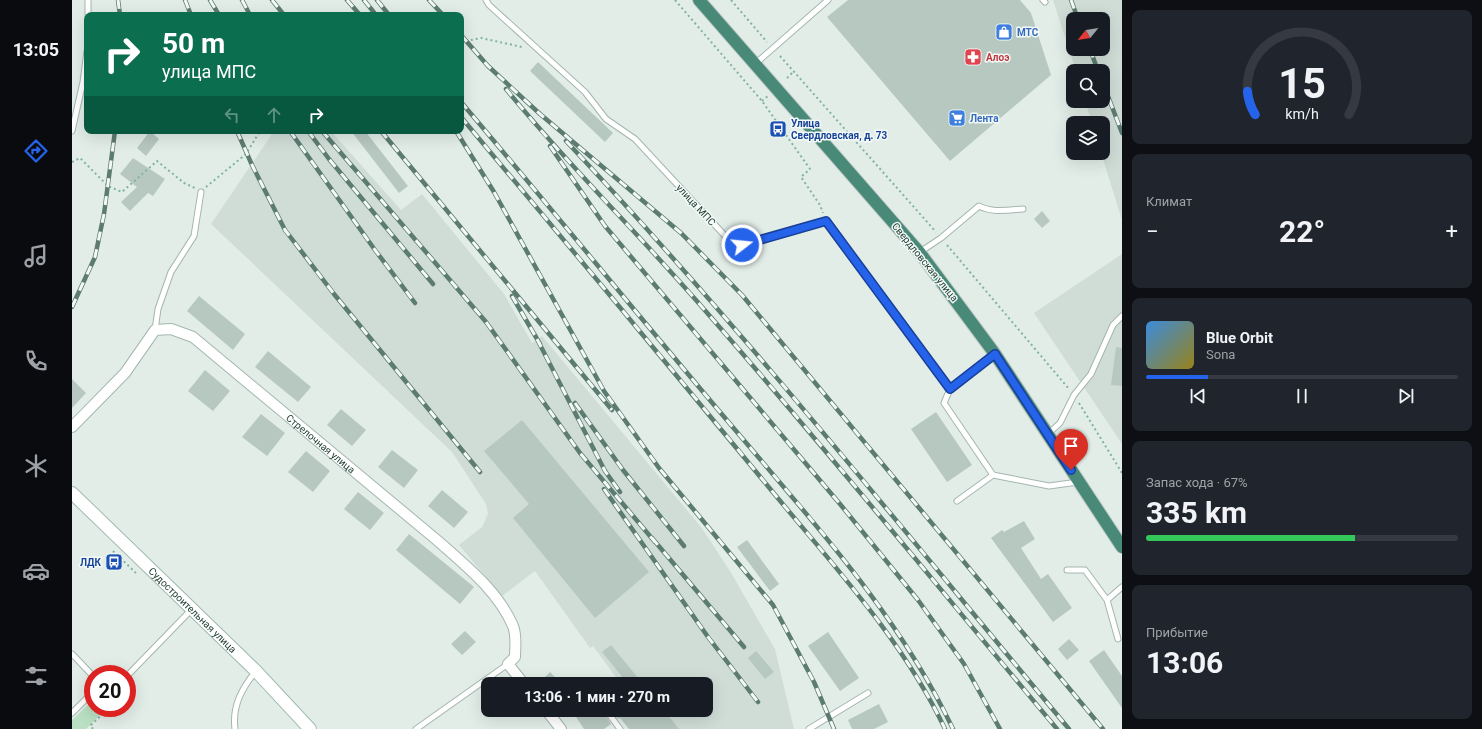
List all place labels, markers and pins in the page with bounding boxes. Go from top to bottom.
shop icon: МТС [994,22,1014,42]
place label: МТС [1017,27,1039,38]
pharmacy icon: Алоэ [963,47,983,67]
place label: Алоэ [986,52,1009,63]
supermarket icon: Лента [947,108,967,128]
place label: Лента [970,113,999,124]
place label: Улица Свердловская, д. 73 [791,118,888,142]
bus stop icon: Улица Свердловская, д. 73 [768,119,788,139]
pin [1054,429,1088,470]
bus stop icon: ЛДК [104,552,124,572]
place label: ЛДК [80,557,102,568]

